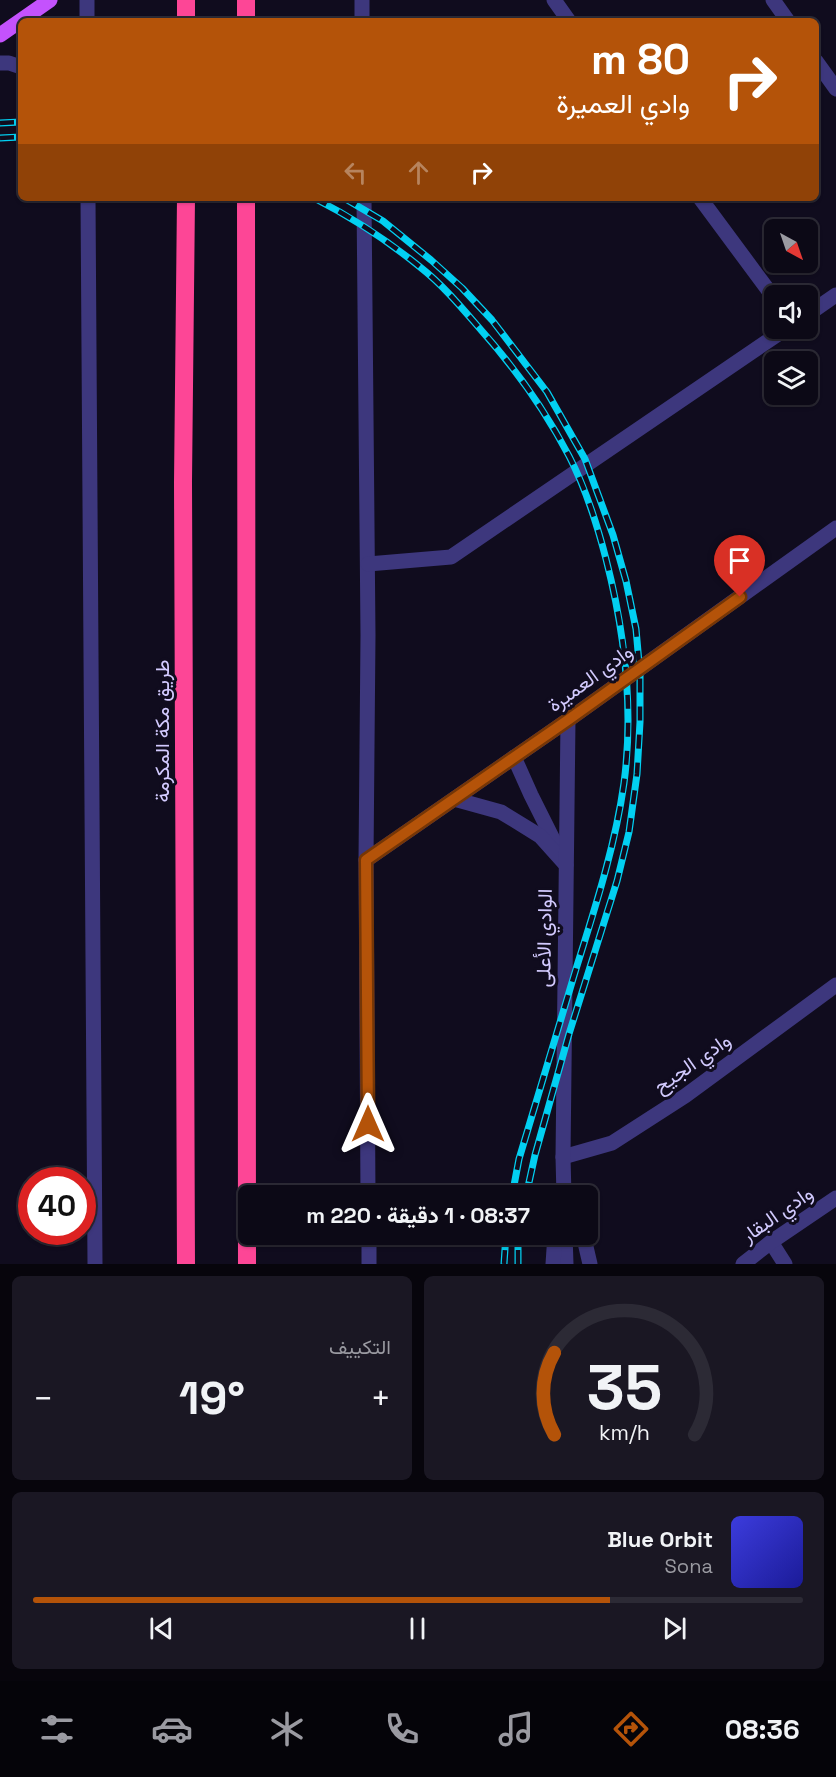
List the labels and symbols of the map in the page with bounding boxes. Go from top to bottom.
north arrow [764,219,818,273]
pin [714,535,765,597]
street label: وادي العميرة [542,638,640,721]
street label: طريق مكة المكرمة [149,659,175,803]
street label: الوادي الأعلى [530,889,562,988]
street label: وادي الجيح [648,1027,738,1102]
position arrow [336,1092,400,1156]
speed limit sign: 40 [18,1167,96,1245]
street label: وادي البقار [735,1180,820,1252]

